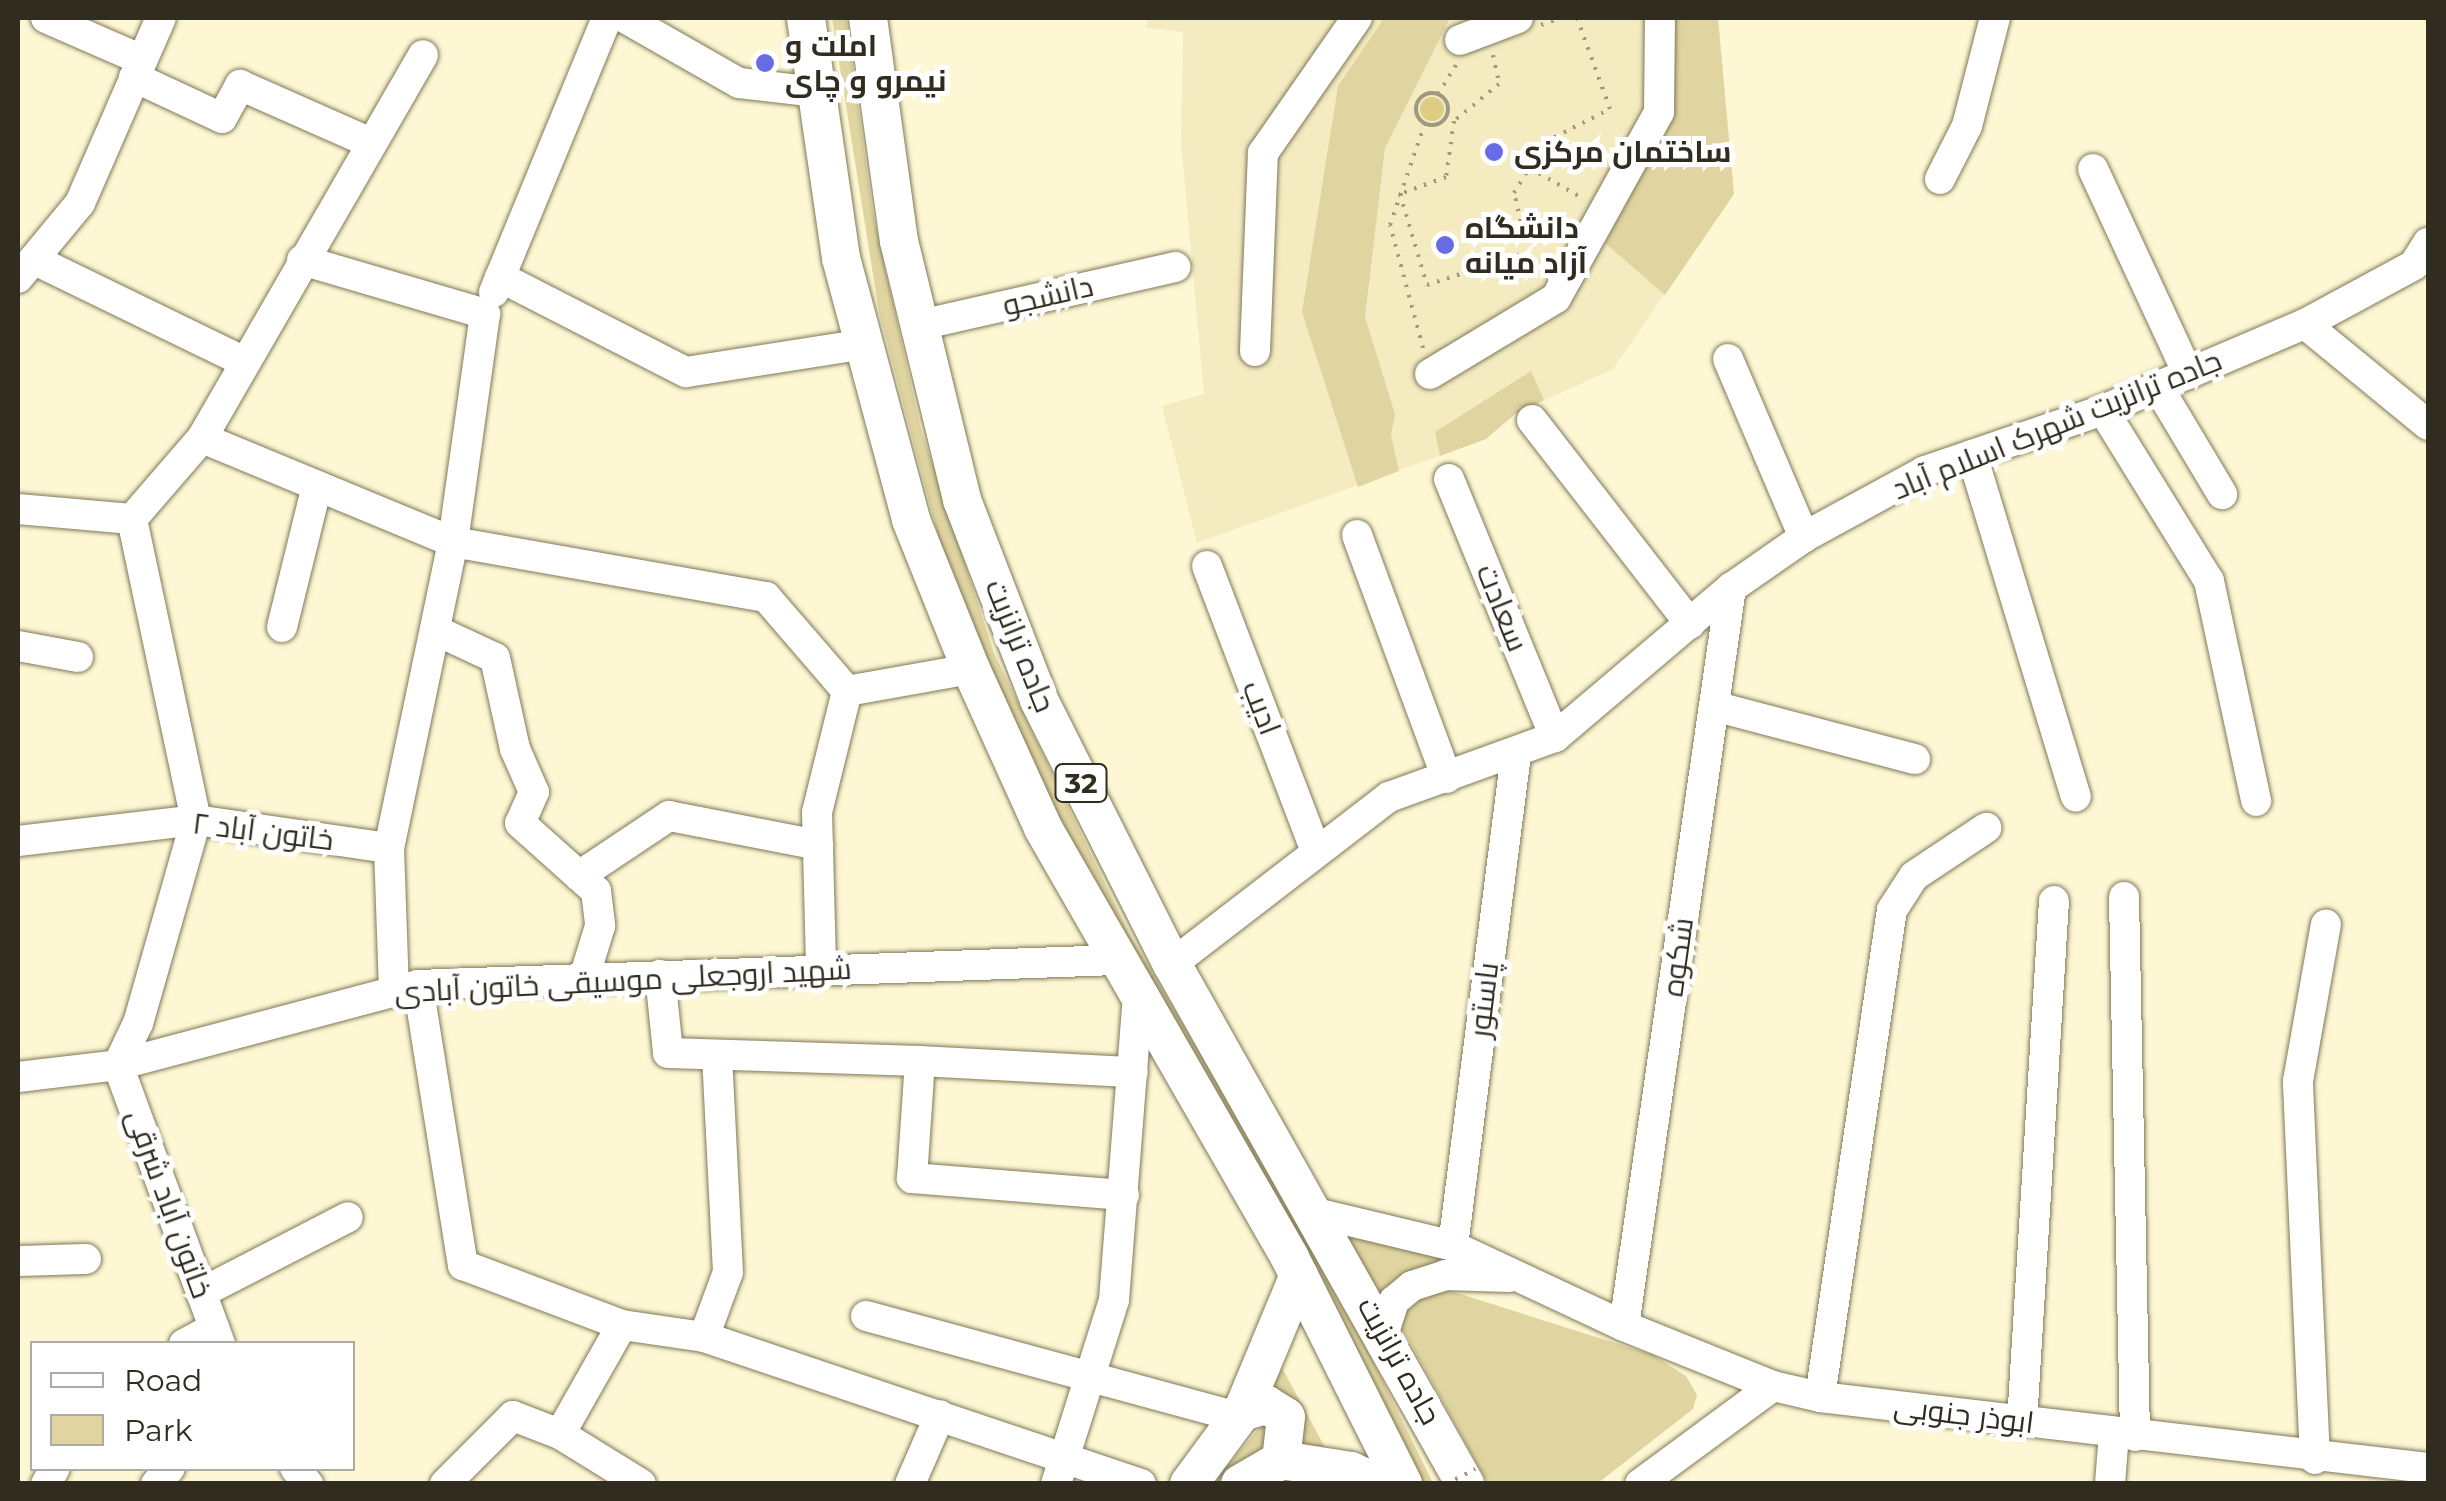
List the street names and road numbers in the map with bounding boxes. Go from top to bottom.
street label: دانشجو [999,268,1097,324]
street label: جاده ترانزیت شهرک اسلام آباد [1887,342,2227,508]
street label: سعادت [1468,559,1536,657]
street label: جاده ترانزیت [977,574,1063,718]
street label: ادیب [1234,676,1288,740]
road number: 32 [1054,760,1108,806]
street label: خاتون آباد ۲ [190,805,336,859]
street label: شکوه [1655,915,1701,999]
street label: شهید اروجعلی موسیقی خاتون آبادی [394,951,852,1011]
street label: پاستور [1462,960,1506,1040]
street label: خاتون آباد شرقی [118,1105,220,1303]
street label: جاده ترانزیت [1349,1291,1449,1431]
street label: ابوذر جنوبی [1892,1389,2036,1441]

